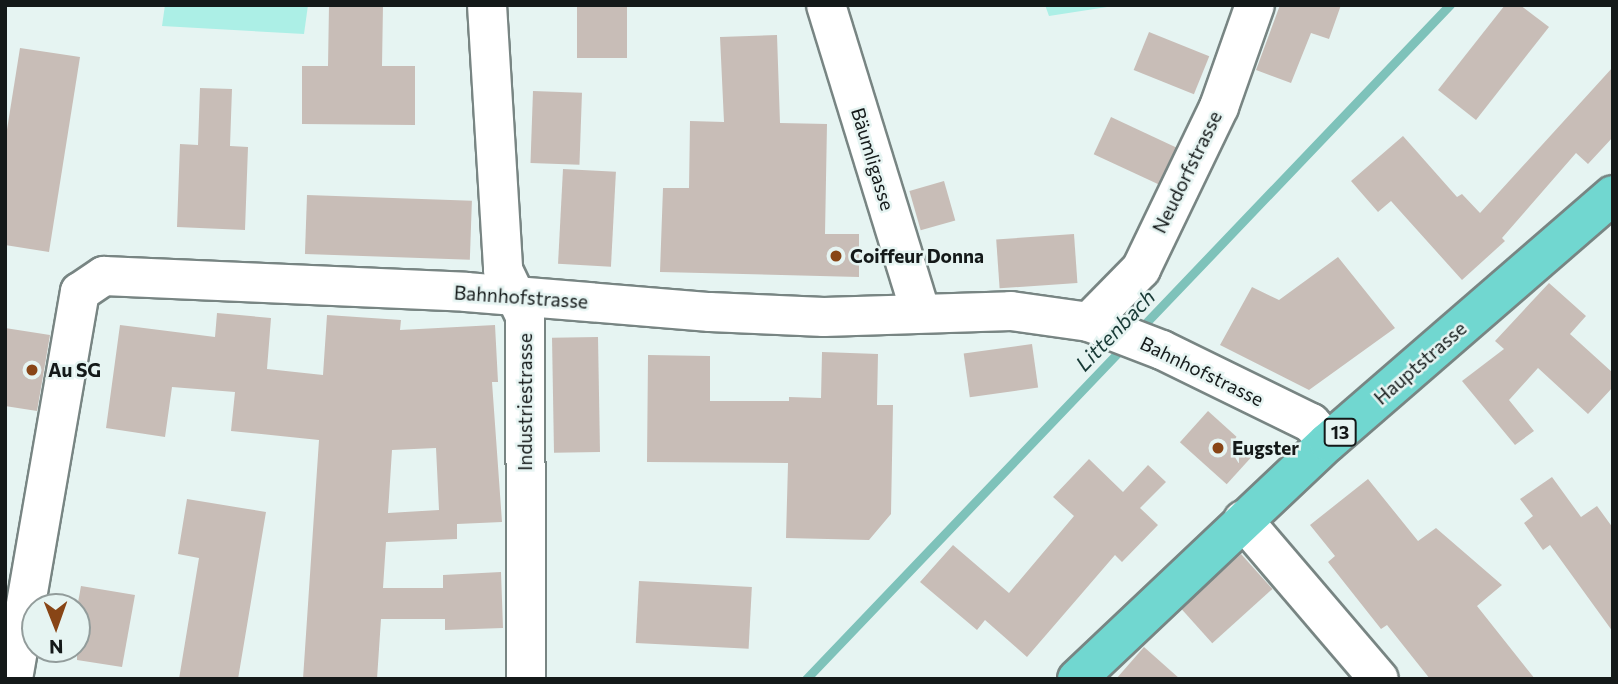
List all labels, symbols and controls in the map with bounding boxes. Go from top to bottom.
street label: Bäumligasse [847,105,899,213]
street label: Neudorfstrasse [1148,107,1226,237]
place label: Coiffeur Donna [850,245,984,267]
marker: Coiffeur Donna [828,248,844,264]
street label: Bahnhofstrasse [453,281,589,313]
water label: Littenbach [1070,284,1160,376]
street label: Hauptstrasse [1369,317,1471,409]
street label: Bahnhofstrasse [1137,331,1267,411]
street label: Industriestrasse [514,333,536,471]
place label: Au SG [48,359,101,381]
marker: Au SG [22,360,42,380]
road number: 13 [1322,418,1358,446]
place label: Eugster [1232,437,1299,459]
marker: Eugster [1210,440,1226,456]
north arrow [21,593,91,663]
text: N [49,636,64,659]

